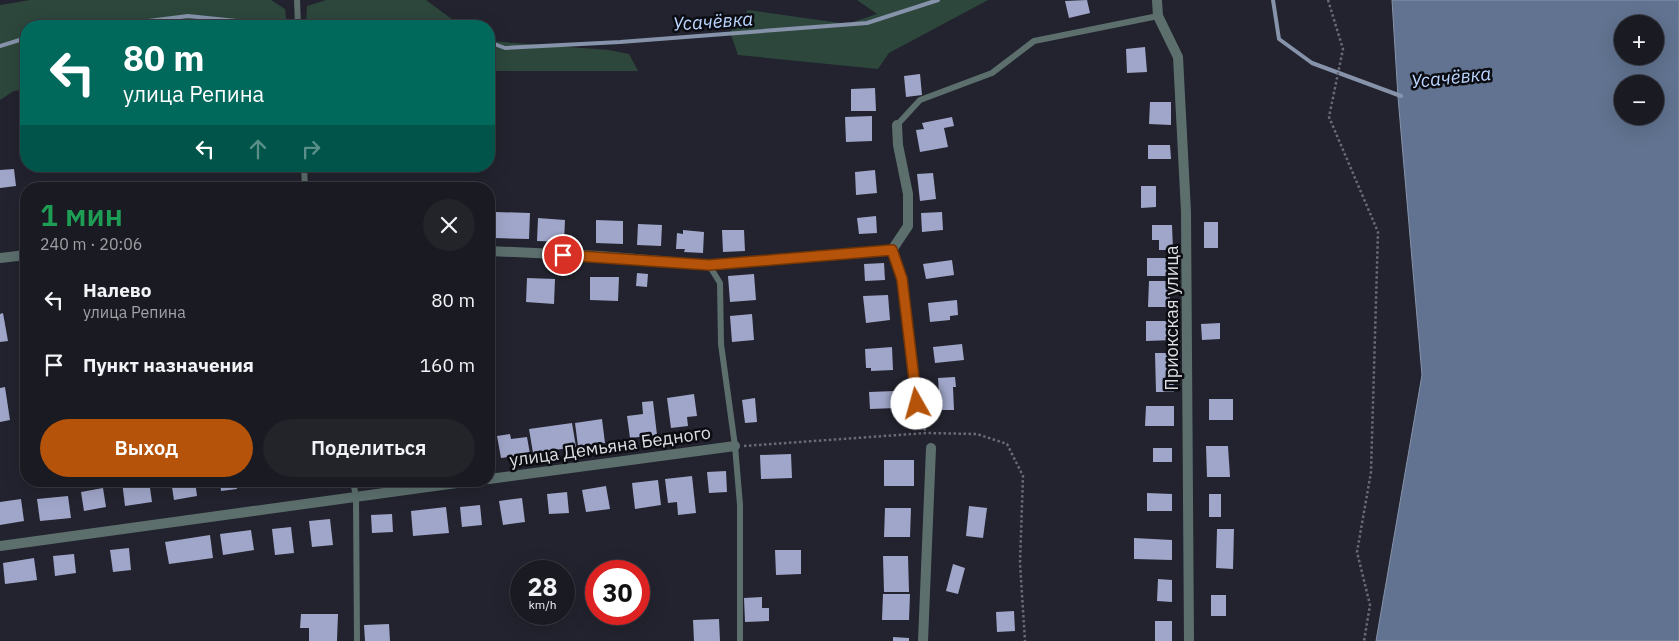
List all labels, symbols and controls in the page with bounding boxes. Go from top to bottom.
water label: Усачёвка [672,6,754,36]
map controls [1614,15,1664,125]
button: + [1614,15,1664,65]
text: 80 m [123,35,205,81]
icon: left [40,40,105,105]
water label: Усачёвка [1410,61,1492,93]
button: − [1614,75,1664,125]
text: улица Репина [123,79,264,108]
icon: left [191,135,219,163]
icon: ahead [244,135,272,163]
icon: right [297,135,325,163]
text: 1 мин [40,195,123,234]
button: close [423,199,475,251]
text: 240 m · 20:06 [40,234,142,254]
pin [542,234,584,276]
icon: arrive [549,241,577,269]
street label: Приокская улица [1160,245,1183,391]
text: Налево [83,278,152,302]
icon: left [40,286,68,314]
text: 80 m [431,288,475,312]
text: улица Репина [83,302,186,322]
icon: arrive [40,351,68,379]
text: Пункт назначения [83,353,254,377]
text: 160 m [420,353,475,377]
position arrow [890,377,942,429]
button: Выход [40,419,253,477]
button: Поделиться [263,419,475,477]
street label: улица Демьяна Бедного [508,420,712,472]
speed limit sign: 30 [585,560,650,625]
text: 28 [527,570,558,603]
text: km/h [528,597,557,612]

